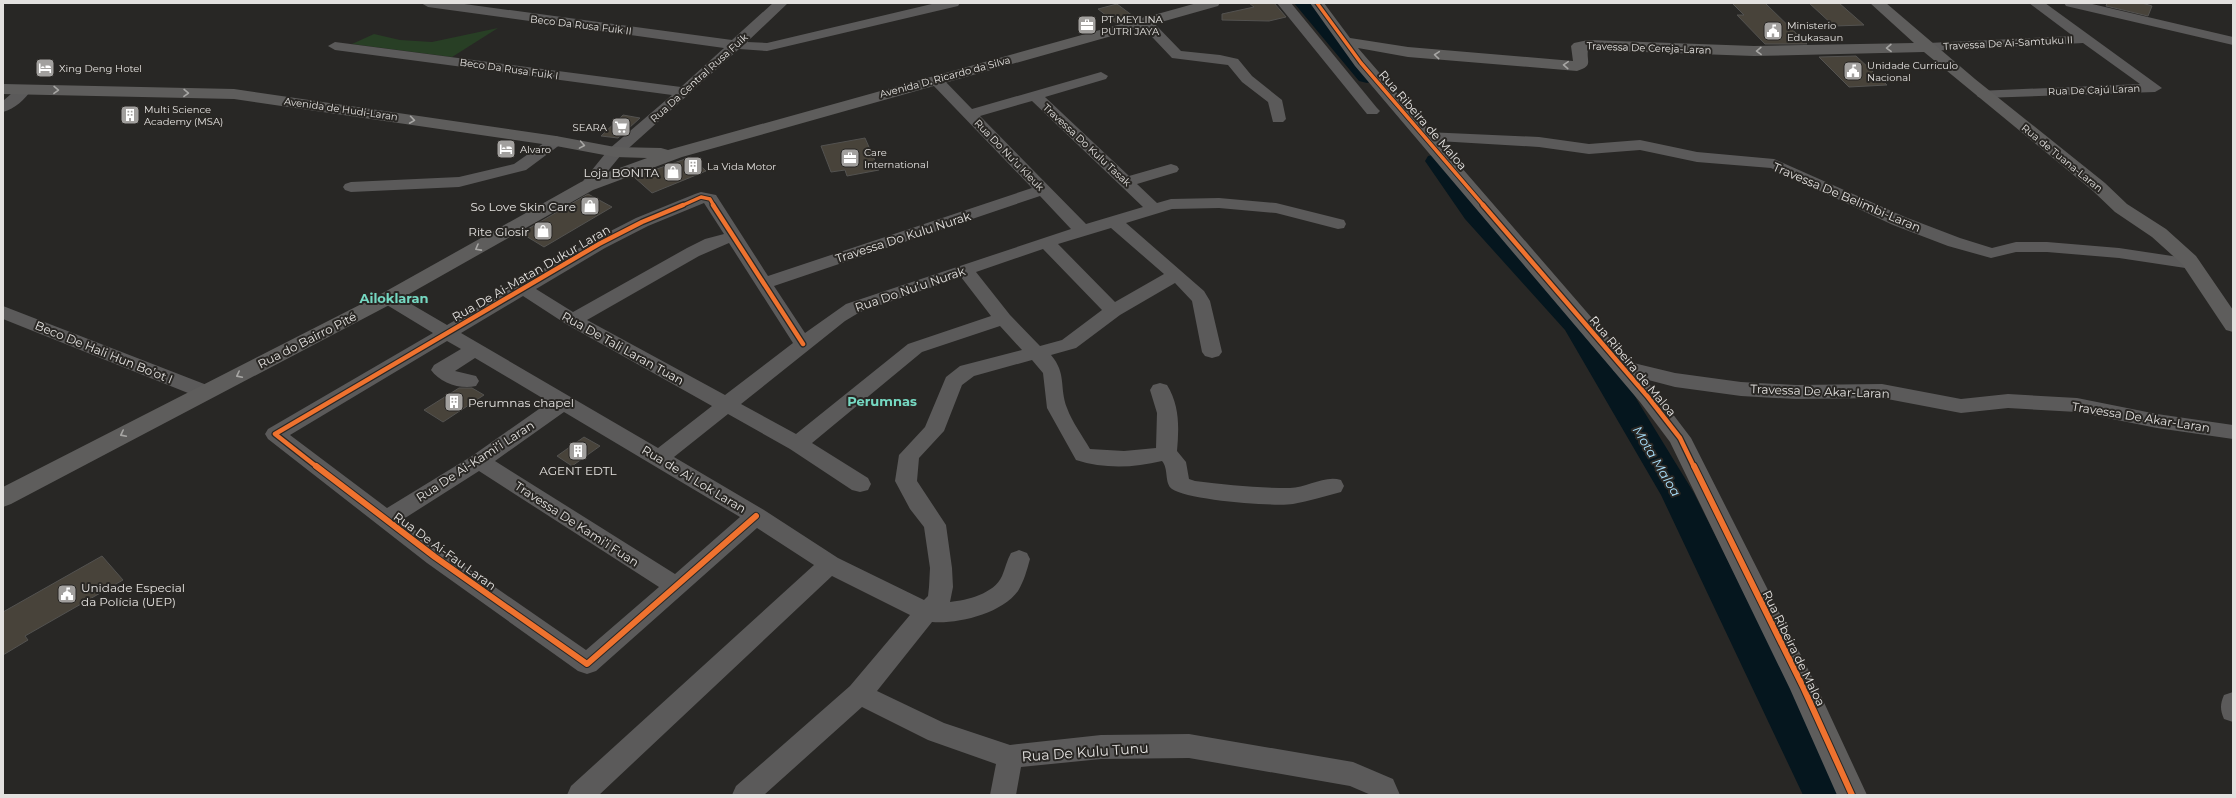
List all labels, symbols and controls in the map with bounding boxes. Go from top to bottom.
street label: Beco Da Rusa Fuik II [529,12,633,38]
place label: PT MEYLINA PUTRI JAYA [1101,13,1164,38]
office icon: PT MEYLINA PUTRI JAYA [1076,14,1098,36]
place label: Ministerio Edukasaun [1787,19,1843,44]
public building icon: Ministerio Edukasaun [1762,20,1784,42]
street label: Rua Da Central Rusa Fuik [648,31,750,125]
street label: Travessa De Ai-Samtuku II [1943,33,2073,53]
street label: Travessa De Cereja-Laran [1586,39,1712,57]
one-way arrow [1886,43,1892,52]
one-way arrow [1756,47,1762,55]
one-way arrow [1434,51,1440,60]
street label: Avenida D. Ricardo da Silva [878,53,1012,101]
street label: Beco Da Rusa Fuik I [459,56,559,82]
hotel icon: Xing Deng Hotel [34,57,56,79]
place label: Unidade Curriculo Nacional [1867,59,1958,84]
public building icon: Unidade Curriculo Nacional [1842,60,1864,82]
one-way arrow [1563,61,1569,70]
place label: Xing Deng Hotel [59,62,142,75]
street label: Rua Ribeira de Maloa [1376,67,1470,173]
street label: Rua De Cajú Laran [2048,82,2140,98]
one-way arrow [53,86,59,94]
one-way arrow [183,88,189,97]
street label: Avenida de Hudi-Laran [283,95,399,123]
street label: Travessa Do Kulu Tasak [1040,101,1134,189]
place label: Multi Science Academy (MSA) [144,103,223,128]
building icon: Multi Science Academy (MSA) [119,104,141,126]
one-way arrow [409,115,415,124]
supermarket icon: SEARA [610,116,632,138]
street label: Rua Do Nu’u Kleuk [972,117,1046,194]
place label: SEARA [573,121,608,134]
street label: Rua de Tuana-Laran [2019,121,2105,195]
hotel icon: Alvaro [495,138,517,160]
one-way arrow [579,141,585,149]
place label: Alvaro [520,143,551,156]
place label: Care International [864,146,929,171]
office icon: Care International [839,147,861,169]
building icon: La Vida Motor [682,155,704,177]
street label: Travessa De Belimbi-Laran [1771,159,1923,235]
place label: La Vida Motor [707,160,776,173]
shop icon: Loja BONITA [662,161,684,183]
place label: Loja BONITA [583,165,659,180]
shop icon: So Love Skin Care [579,195,601,217]
place label: So Love Skin Care [470,199,576,214]
street label: Travessa Do Kulu Nurak [833,208,973,266]
shop icon: Rite Glosir [532,220,554,242]
street label: Rua De Ai-Matan Dukur Laran [449,222,613,324]
place label: Rite Glosir [468,224,529,239]
one-way arrow [474,244,482,251]
street label: Rua Do Nu’u Nurak [853,263,968,315]
district label: Ailoklaran [359,290,428,306]
street label: Rua De Tali Laran Tuan [559,308,687,388]
street label: Rua do Bairro Pité [255,309,359,371]
street label: Rua Ribeira de Maloa [1586,313,1680,419]
street label: Beco De Hali Hun Bo’ot I [33,317,175,387]
one-way arrow [236,370,243,377]
street label: Travessa De Akar-Laran [1750,381,1890,401]
building icon: Perumnas chapel [443,391,465,413]
district label: Perumnas [847,393,917,409]
place label: Perumnas chapel [468,395,574,410]
street label: Travessa De Akar-Laran [2071,399,2211,435]
street label: Rua De Ai-Kami’i Laran [413,417,537,505]
water label: Mota Maloa [1630,423,1684,499]
one-way arrow [120,429,128,437]
building icon: AGENT EDTL [567,440,589,462]
street label: Rua de Ai Lok Laran [639,442,749,516]
place label: AGENT EDTL [539,463,617,478]
street label: Travessa De Kami’i Fuan [512,478,642,570]
street label: Rua De Ai-Fau Laran [391,509,499,593]
place label: Unidade Especial da Polícia (UEP) [81,580,185,609]
public building icon: Unidade Especial da Polícia (UEP) [56,583,78,605]
street label: Rua Ribeira de Maloa [1759,588,1829,708]
street label: Rua De Kulu Tunu [1021,739,1149,765]

